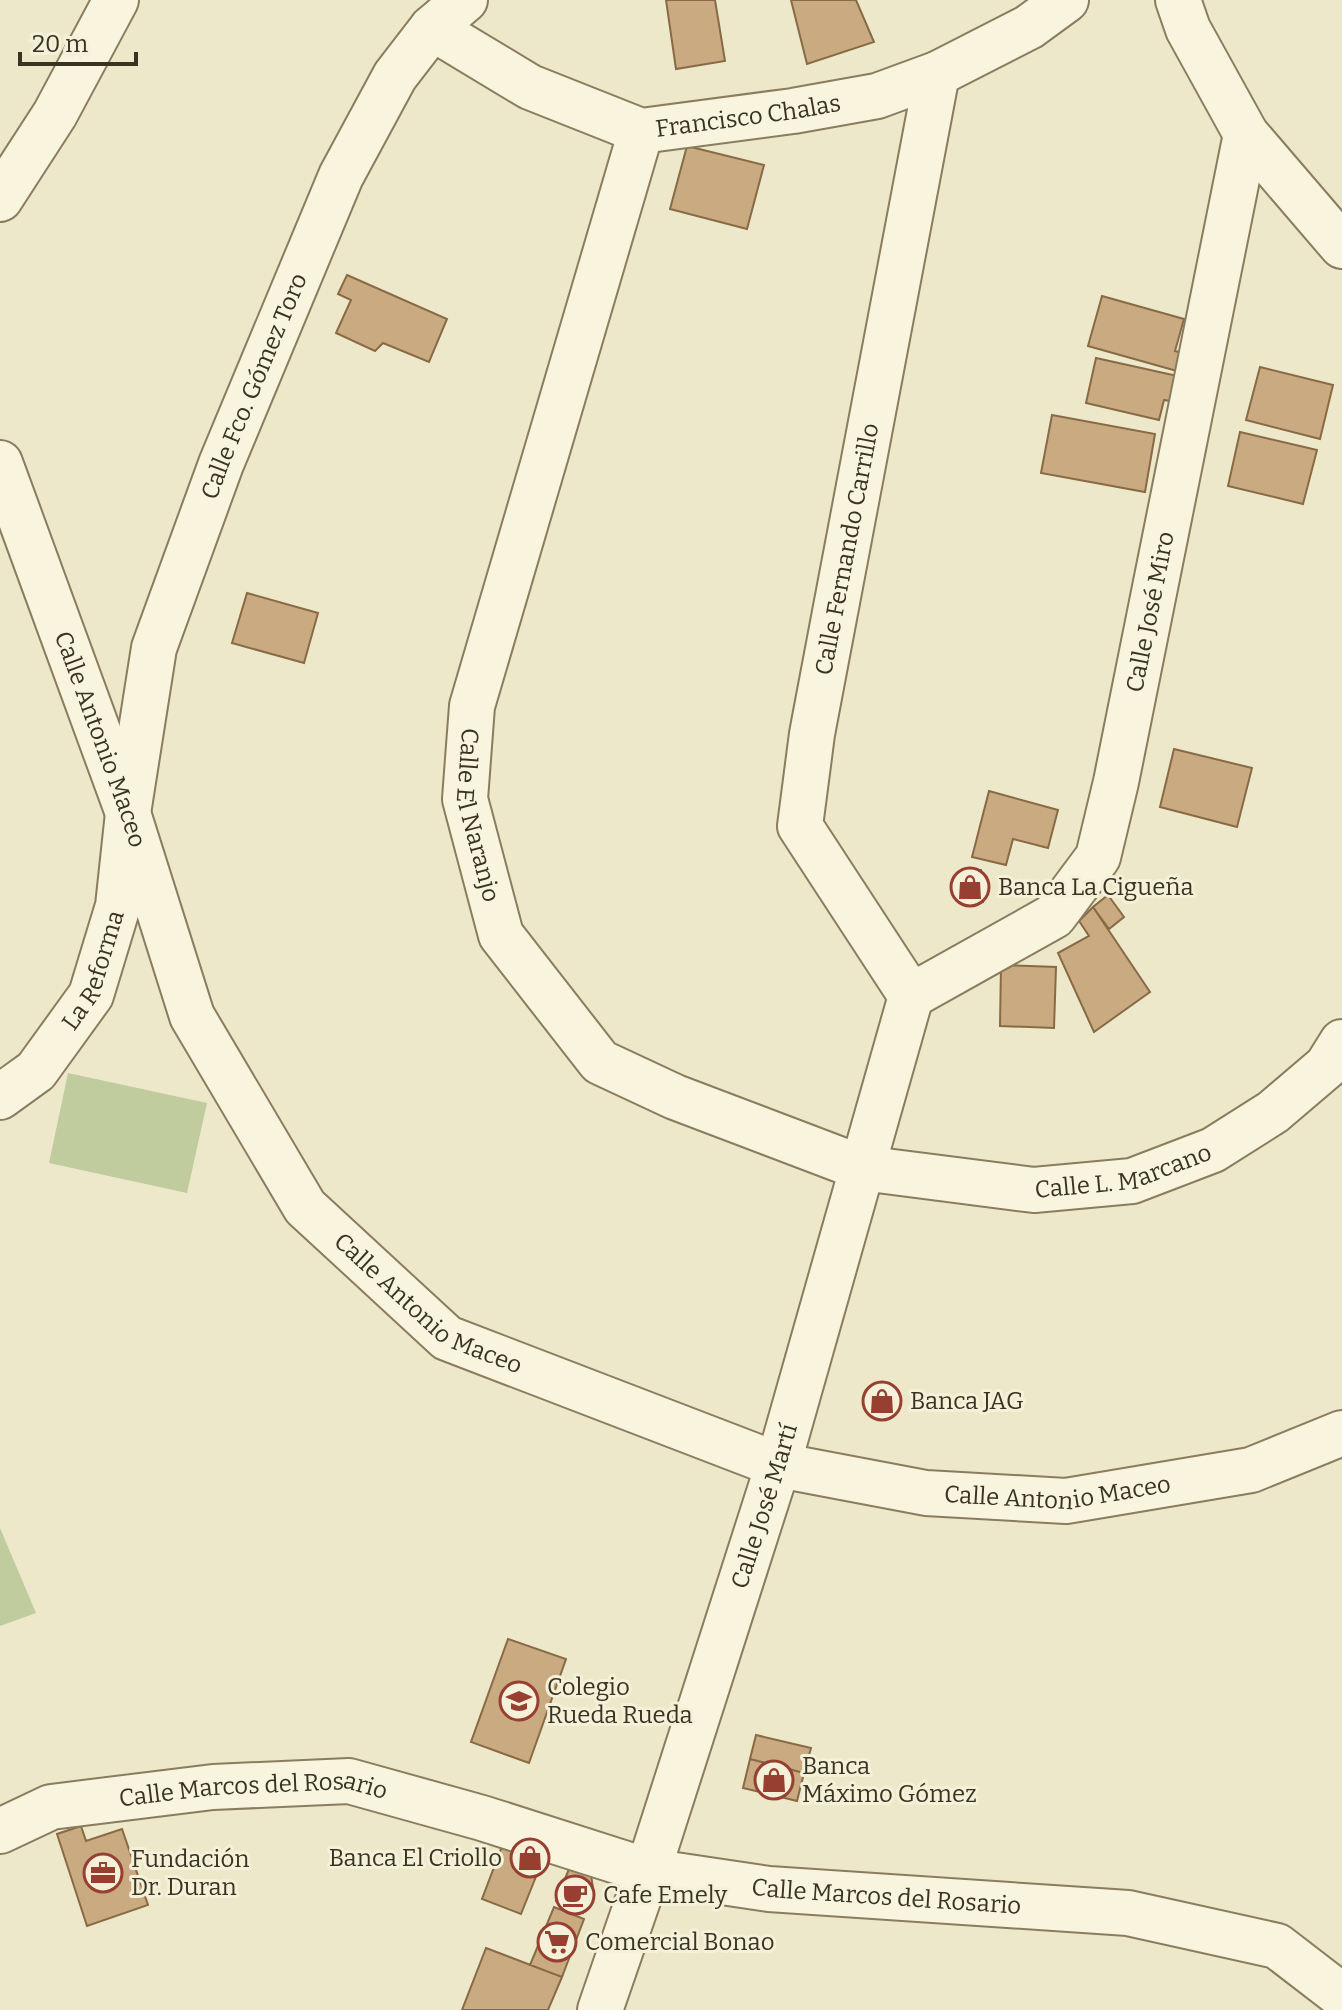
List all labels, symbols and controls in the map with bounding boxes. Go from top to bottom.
scale bar [20,16,136,66]
text: 20 m [32,30,88,58]
street label: Francisco Chalas [654,89,843,143]
street label: Calle Fco. Gómez Toro [195,269,313,503]
street label: Calle Fernando Carrillo [809,421,885,677]
street label: Calle José Miro [1120,529,1180,695]
street label: Calle Antonio Maceo [49,627,152,851]
street label: Calle El Naranjo [451,727,506,905]
shop icon: Banca La Cigueña [949,866,991,908]
place label: Banca La Cigueña [998,873,1194,901]
street label: La Reforma [56,907,130,1036]
street label: Calle L. Marcano [1034,1138,1215,1204]
street label: Calle Antonio Maceo [328,1227,526,1379]
shop icon: Banca JAG [861,1380,903,1422]
place label: Banca JAG [910,1387,1024,1415]
street label: Calle José Martí [725,1420,803,1592]
street label: Calle Antonio Maceo [943,1470,1173,1515]
place label: Colegio Rueda Rueda [547,1673,693,1729]
school or university icon: Colegio Rueda Rueda [498,1680,540,1722]
place label: Banca Máximo Gómez [802,1752,977,1808]
shop icon: Banca Máximo Gómez [753,1759,795,1801]
street label: Calle Marcos del Rosario [117,1766,391,1812]
shop icon: Banca El Criollo [509,1837,551,1879]
place label: Banca El Criollo [329,1844,502,1872]
place label: Fundación Dr. Duran [131,1845,249,1901]
office icon: Fundación Dr. Duran [82,1852,124,1894]
street label: Calle Marcos del Rosario [750,1873,1022,1920]
cafe icon: Cafe Emely [554,1874,596,1916]
place label: Cafe Emely [603,1881,727,1909]
supermarket icon: Comercial Bonao [536,1921,578,1963]
place label: Comercial Bonao [585,1928,774,1956]

